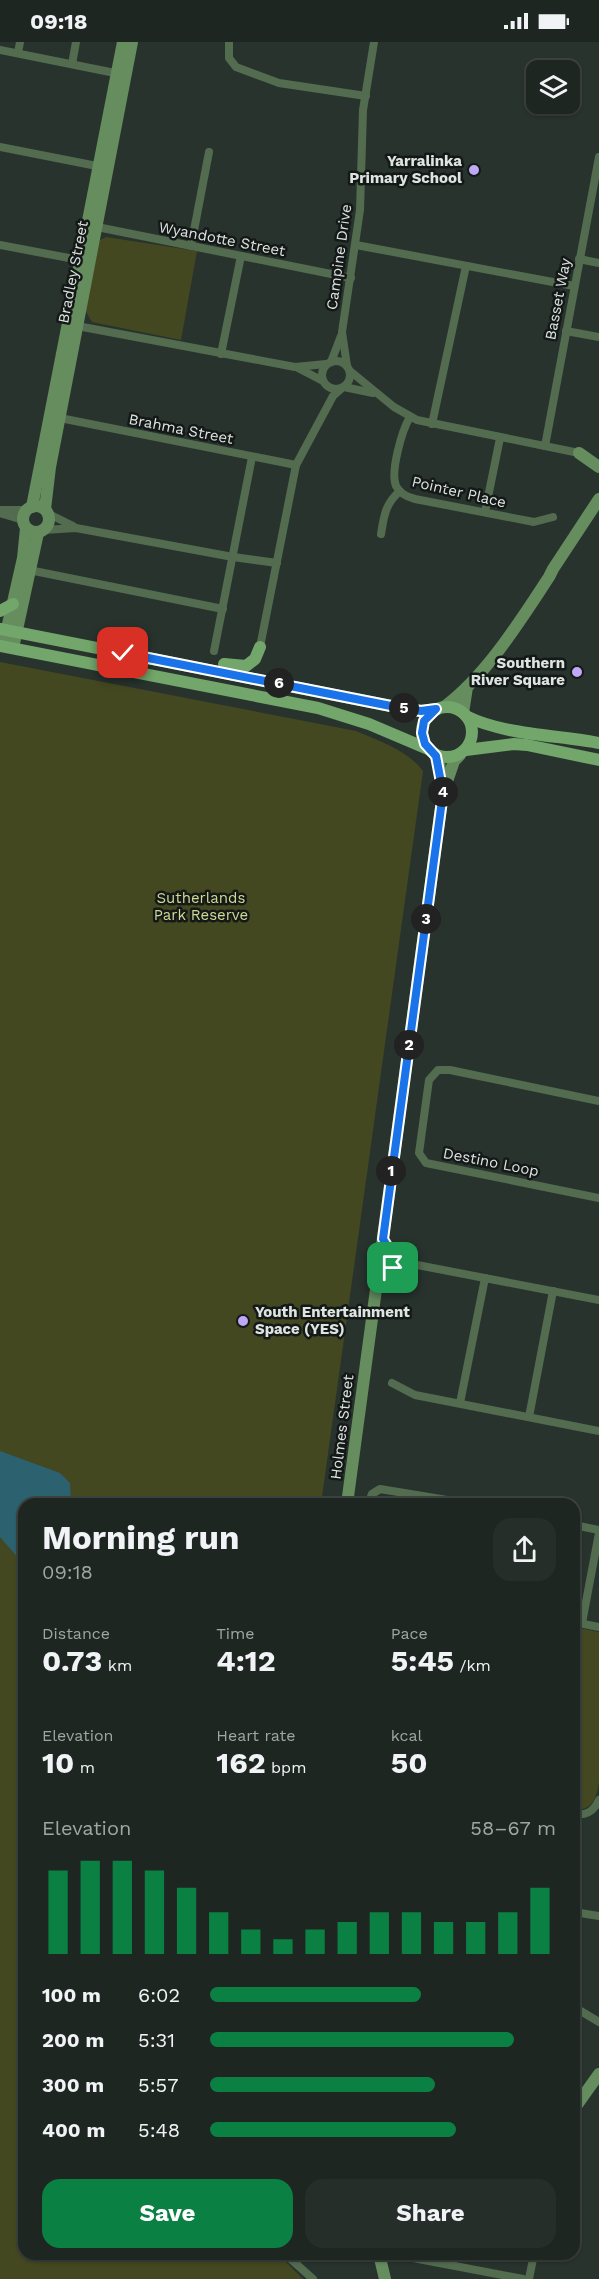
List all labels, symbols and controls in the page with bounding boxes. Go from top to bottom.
text: 09:18 [30,9,88,34]
map controls [526,60,580,114]
button: layers [526,60,580,114]
place label: Yarralinka Primary School [349,152,462,187]
marker: Yarralinka Primary School [467,163,481,177]
street label: Campine Drive [323,203,355,311]
street label: Bradley Street [54,218,92,325]
street label: Wyandotte Street [157,218,288,260]
street label: Basset Way [541,256,575,342]
street label: Brahma Street [127,410,236,448]
street label: Pointer Place [410,472,508,512]
pin [97,627,148,678]
icon: check [106,636,139,669]
place label: Southern River Square [471,654,565,689]
marker: Southern River Square [570,665,584,679]
pin: 6 [264,668,294,698]
text: 6 [274,673,284,692]
pin: 5 [389,693,419,723]
text: 5 [399,698,409,717]
pin: 4 [428,777,458,807]
text: 4 [438,782,448,801]
park label: Sutherlands Park Reserve [154,889,248,924]
pin: 3 [411,904,441,934]
text: 3 [421,909,431,928]
pin: 2 [394,1030,424,1060]
text: 2 [404,1035,414,1054]
street label: Destino Loop [442,1144,540,1180]
pin: 1 [376,1156,406,1186]
text: 1 [388,1161,394,1180]
pin [367,1242,418,1293]
icon: arrive [376,1251,409,1284]
place label: Youth Entertainment Space (YES) [255,1303,410,1338]
marker: Youth Entertainment Space (YES) [236,1314,250,1328]
street label: Holmes Street [327,1373,357,1481]
text: Morning run [42,1518,239,1557]
button: share [493,1518,556,1581]
text: 09:18 [42,1560,93,1584]
text: Distance [42,1624,110,1643]
text: Time [216,1624,254,1643]
text: Pace [391,1624,428,1643]
text: 0.73 [42,1643,102,1678]
text: 4:12 [216,1643,276,1678]
text: 5:45 [391,1643,454,1678]
text: km [102,1656,132,1675]
text: /km [454,1656,491,1675]
text: Elevation [42,1726,113,1745]
text: Heart rate [216,1726,295,1745]
text: kcal [391,1726,422,1745]
text: 10 [42,1745,74,1780]
text: 162 [216,1745,266,1780]
text: 50 [391,1745,427,1780]
text: m [74,1758,95,1777]
text: bpm [266,1758,306,1777]
text: Elevation [42,1816,131,1840]
text: 58–67 m [470,1816,556,1840]
text: 100 m [42,1983,101,2007]
text: 6:02 [138,1983,180,2007]
text: 200 m [42,2028,104,2052]
text: 5:31 [138,2028,175,2052]
text: 300 m [42,2073,104,2097]
text: 5:57 [138,2073,178,2097]
text: 400 m [42,2118,105,2142]
text: 5:48 [138,2118,180,2142]
button: Save [42,2179,293,2248]
button: Share [305,2179,556,2248]

